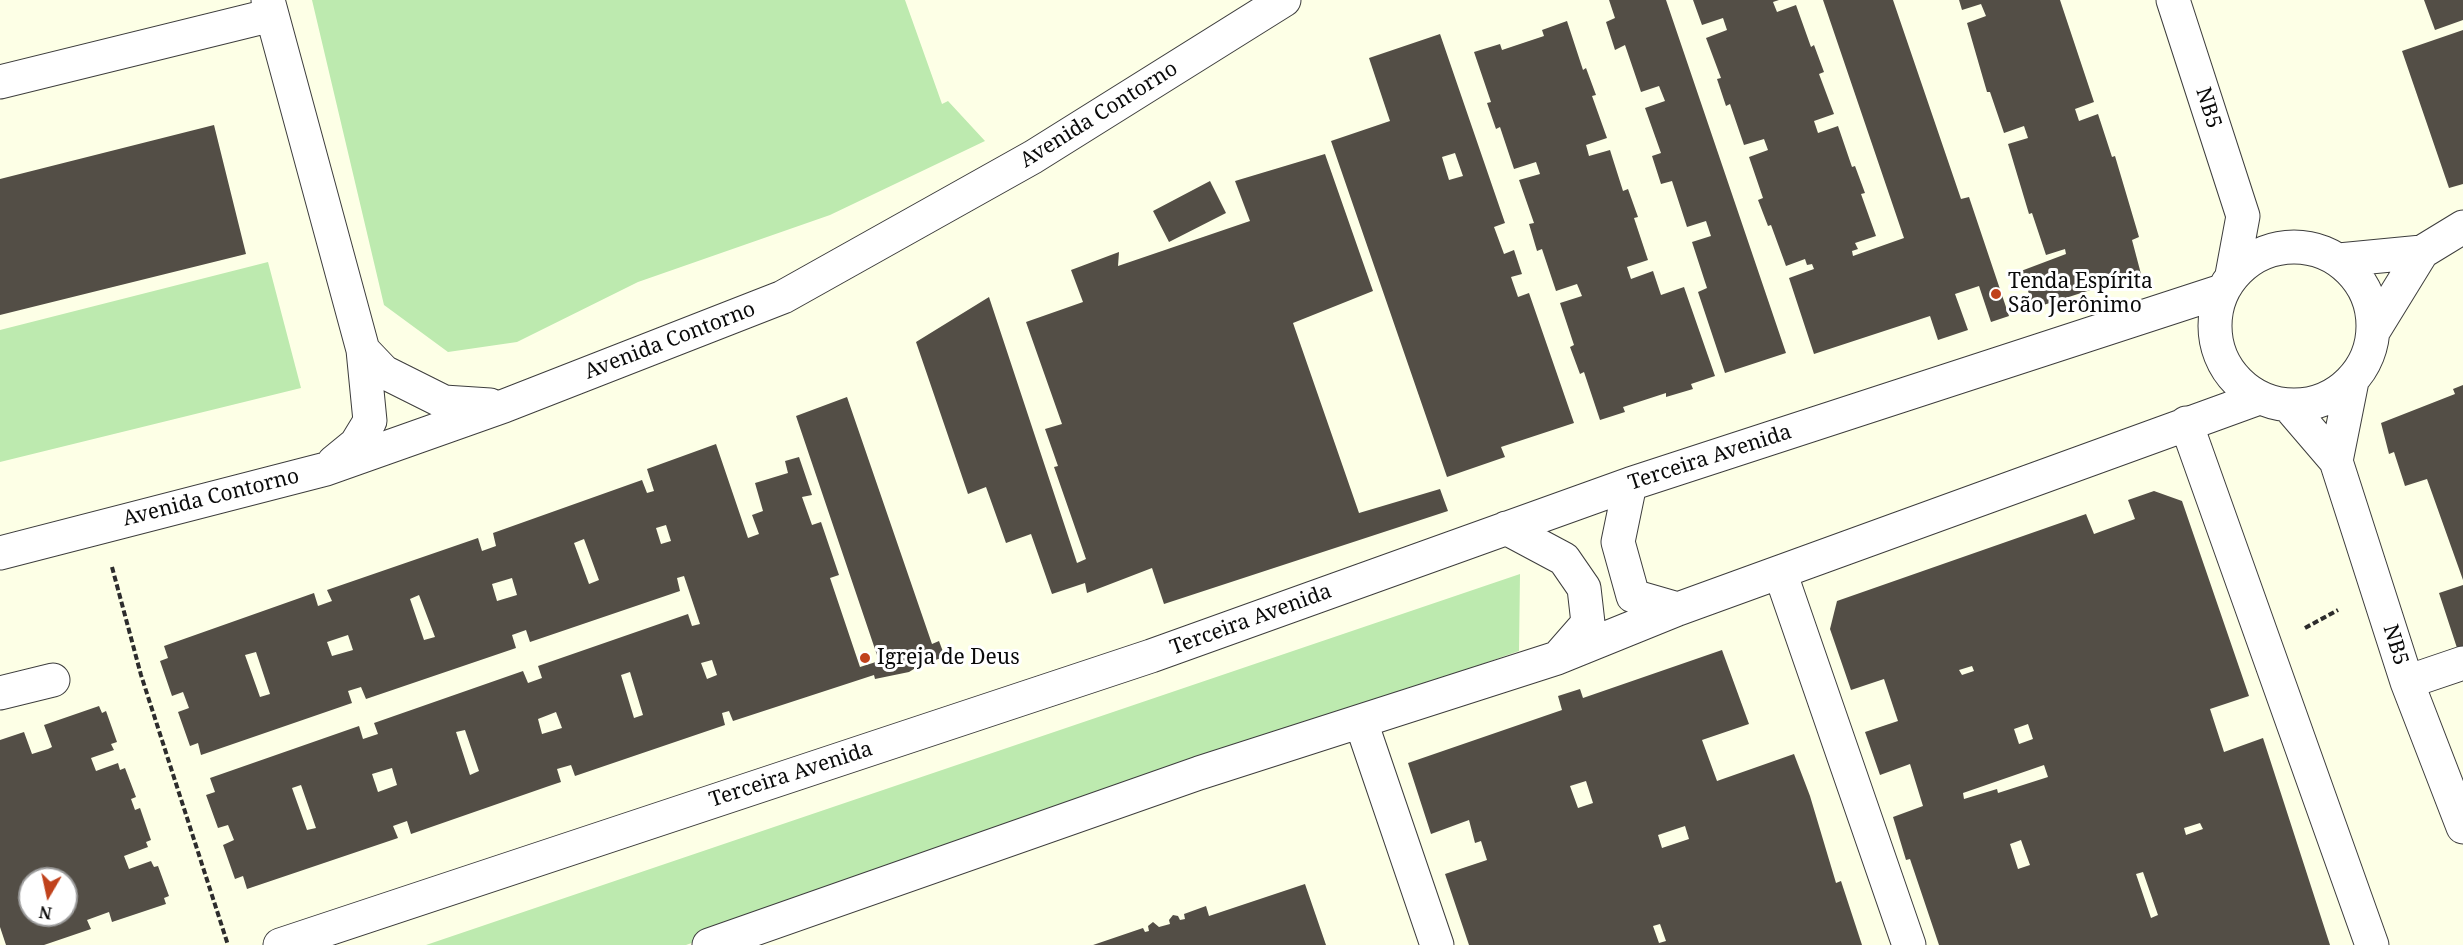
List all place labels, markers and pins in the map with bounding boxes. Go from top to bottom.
place label: Tenda Espírita São Jerônimo [2008,269,2153,319]
marker: Tenda Espírita São Jerônimo [1989,287,2003,301]
place label: Igreja de Deus [877,645,1020,671]
marker: Igreja de Deus [858,651,872,665]

